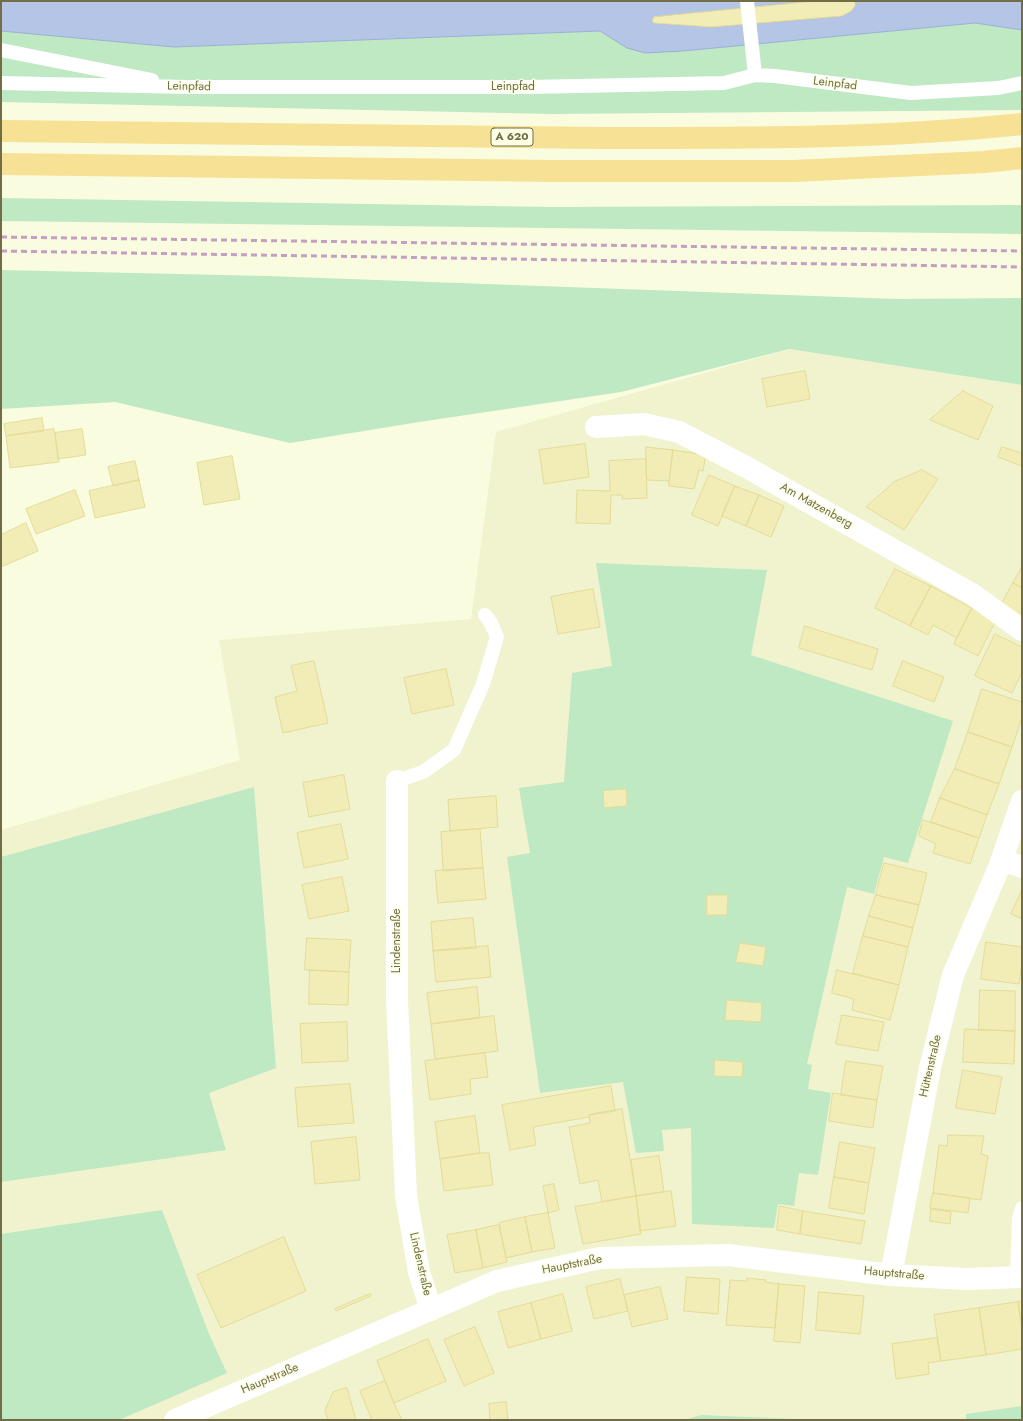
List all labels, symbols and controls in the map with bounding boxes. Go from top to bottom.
street label: Leinpfad [812,74,858,94]
street label: Leinpfad [167,79,211,95]
street label: Leinpfad [491,80,535,94]
road number: A 620 [491,128,533,146]
street label: Am Matzenberg [777,480,855,532]
street label: Lindenstraße [390,909,404,973]
street label: Hüttenstraße [917,1033,945,1099]
street label: Lindenstraße [406,1231,434,1297]
street label: Hauptstraße [541,1252,603,1278]
street label: Hauptstraße [863,1264,925,1284]
street label: Hauptstraße [239,1360,301,1398]

